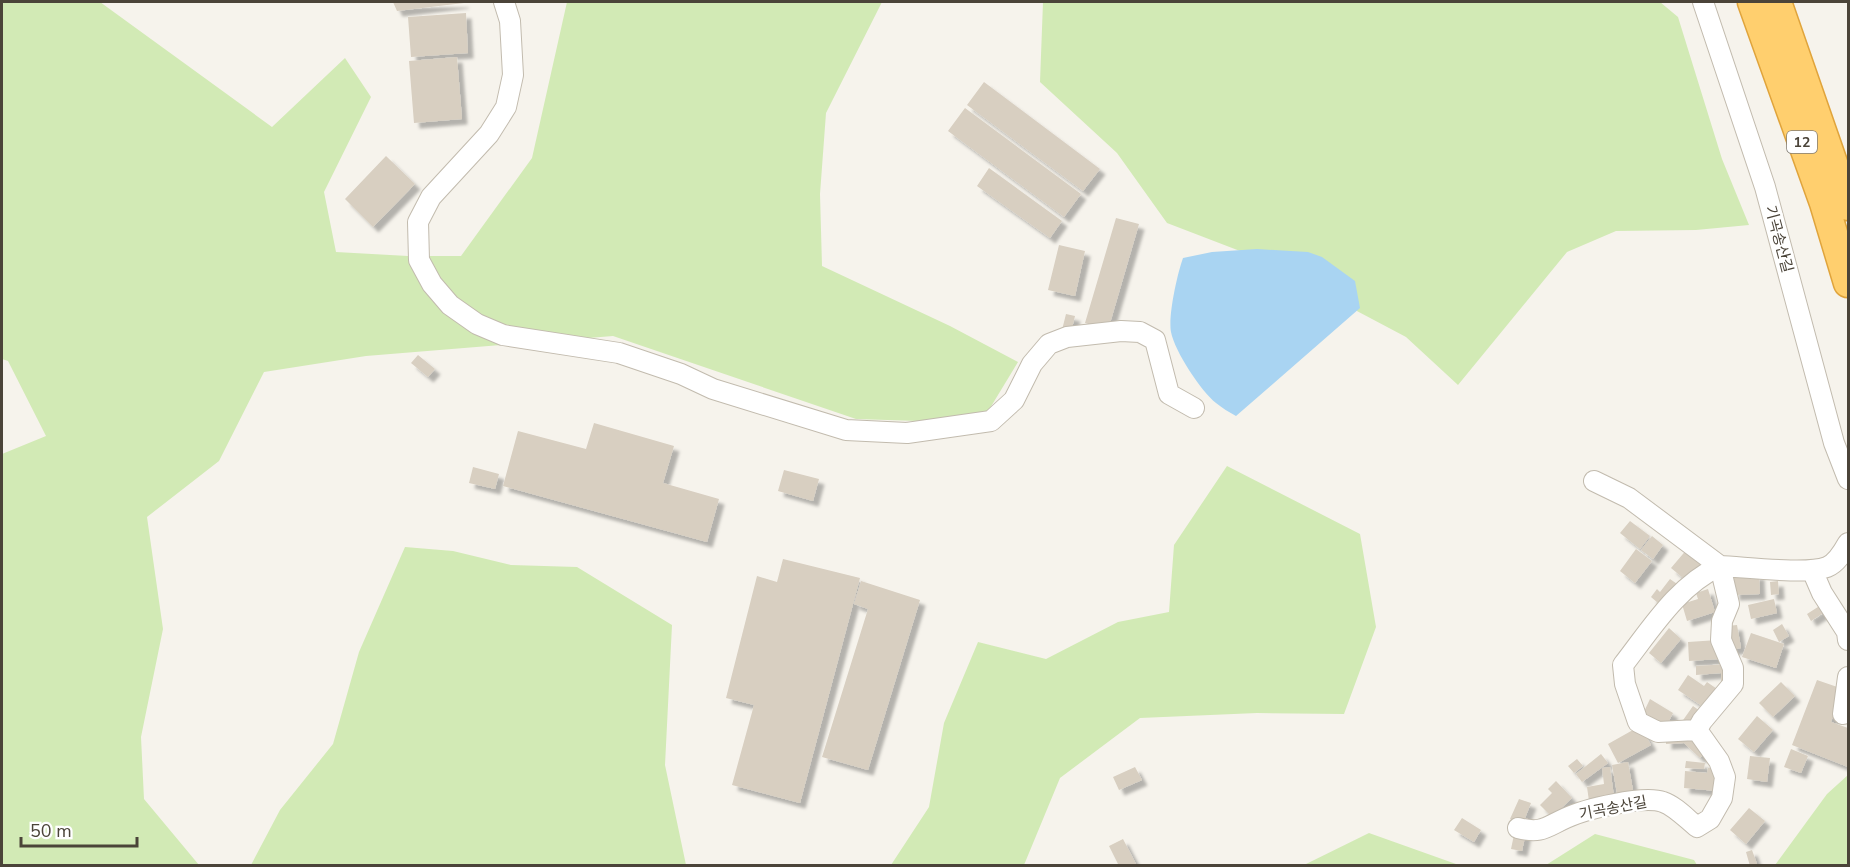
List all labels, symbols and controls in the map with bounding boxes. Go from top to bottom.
road number: 12 [1787,131,1817,153]
street label: 기곡송산길 [1760,203,1798,275]
street label: 기곡송산길 [1577,792,1649,824]
scale bar [21,810,136,848]
text: 50 m [30,819,72,843]

